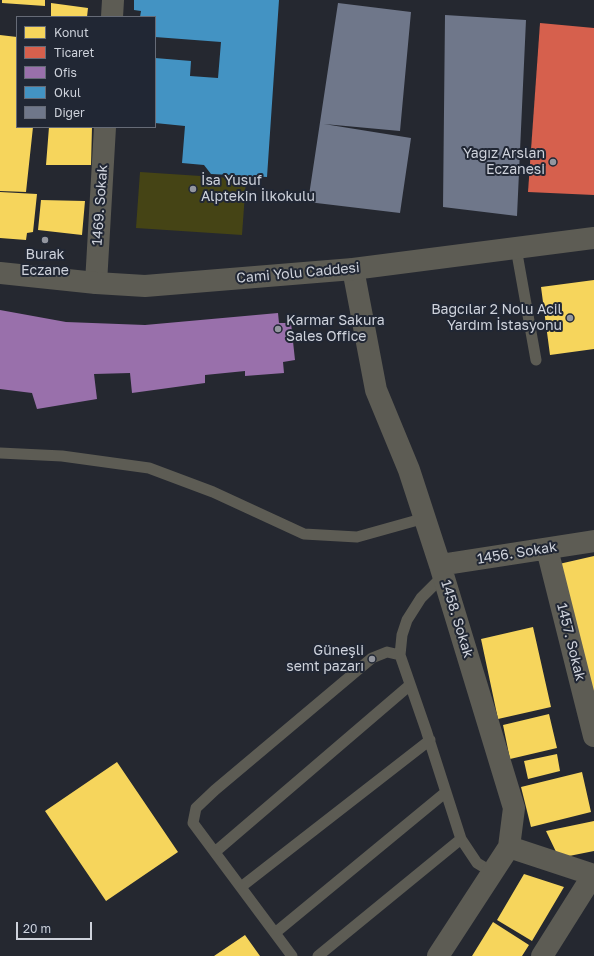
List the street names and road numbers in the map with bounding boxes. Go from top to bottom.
street label: 1469. Sokak [89,164,111,246]
street label: Cami Yolu Caddesi [236,259,360,287]
street label: 1456. Sokak [476,538,558,568]
street label: 1458. Sokak [437,578,477,660]
street label: 1457. Sokak [553,601,589,683]

